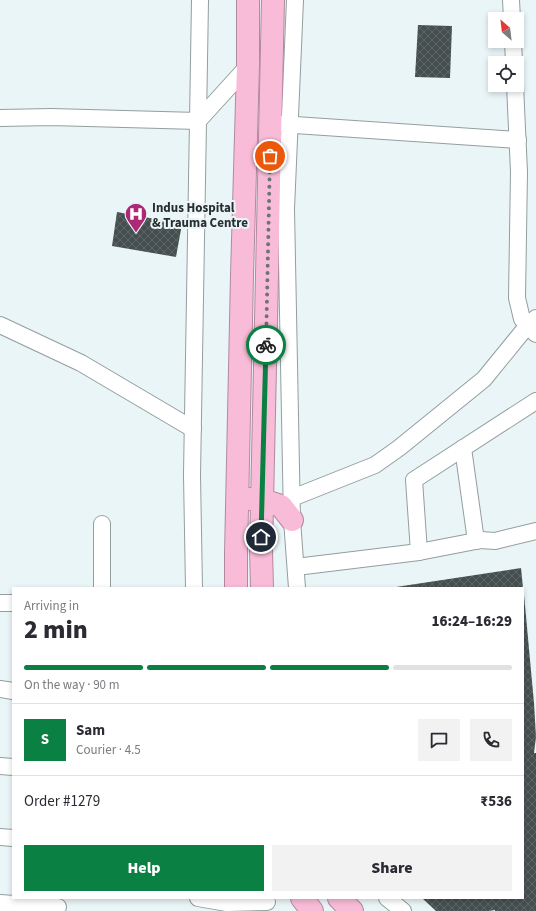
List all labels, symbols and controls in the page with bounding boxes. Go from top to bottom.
north arrow [488,12,524,48]
map controls [488,12,524,92]
button: locate [488,56,524,92]
pin [253,139,287,173]
icon: bag [259,145,281,167]
place label: Indus Hospital & Trauma Centre [152,199,248,232]
hospital icon: Indus Hospital & Trauma Centre [123,201,149,234]
courier [246,325,286,365]
icon: bike [255,334,277,356]
pin [244,520,278,554]
icon: home [250,526,272,548]
text: Arriving in [24,597,79,615]
text: 2 min [24,611,88,648]
text: 16:24–16:29 [431,611,512,632]
text: On the way · 90 m [24,676,119,694]
button: chat [418,719,460,761]
button: phone [470,719,512,761]
text: Sam [76,720,105,741]
text: S [41,729,49,750]
text: Courier · 4.5 [76,741,141,759]
text: Order #1279 [24,791,100,812]
text: ₹536 [480,791,512,812]
button: Help [24,845,264,891]
button: Share [272,845,512,891]

